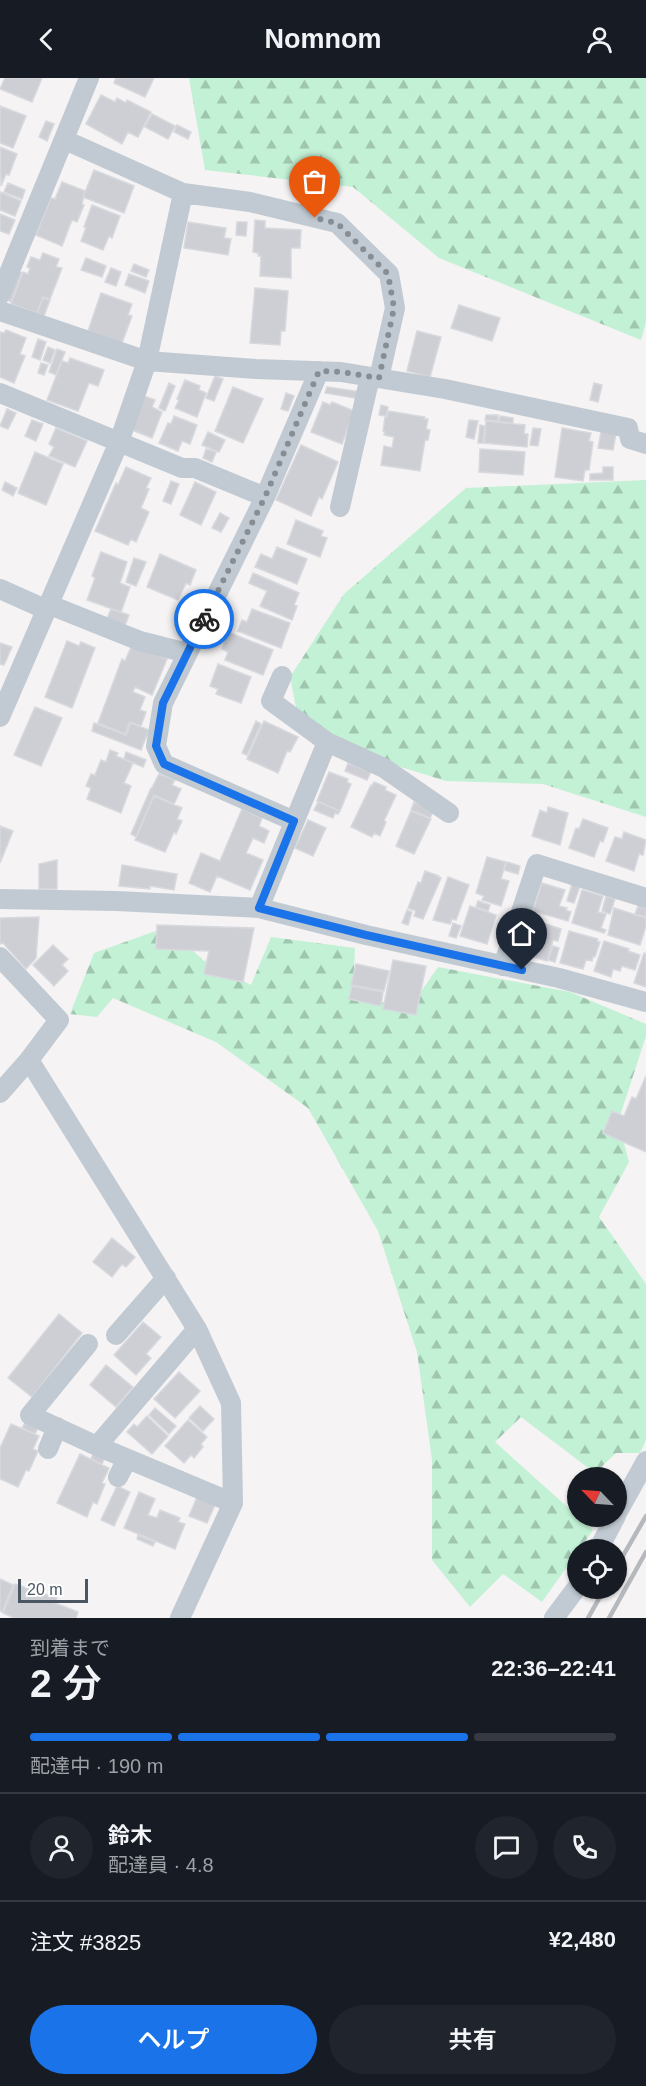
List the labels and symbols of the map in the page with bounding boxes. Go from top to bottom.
pin [289,156,340,218]
courier [174,589,234,649]
pin [496,908,547,970]
north arrow [567,1467,627,1527]
scale bar [18,1576,88,1604]

